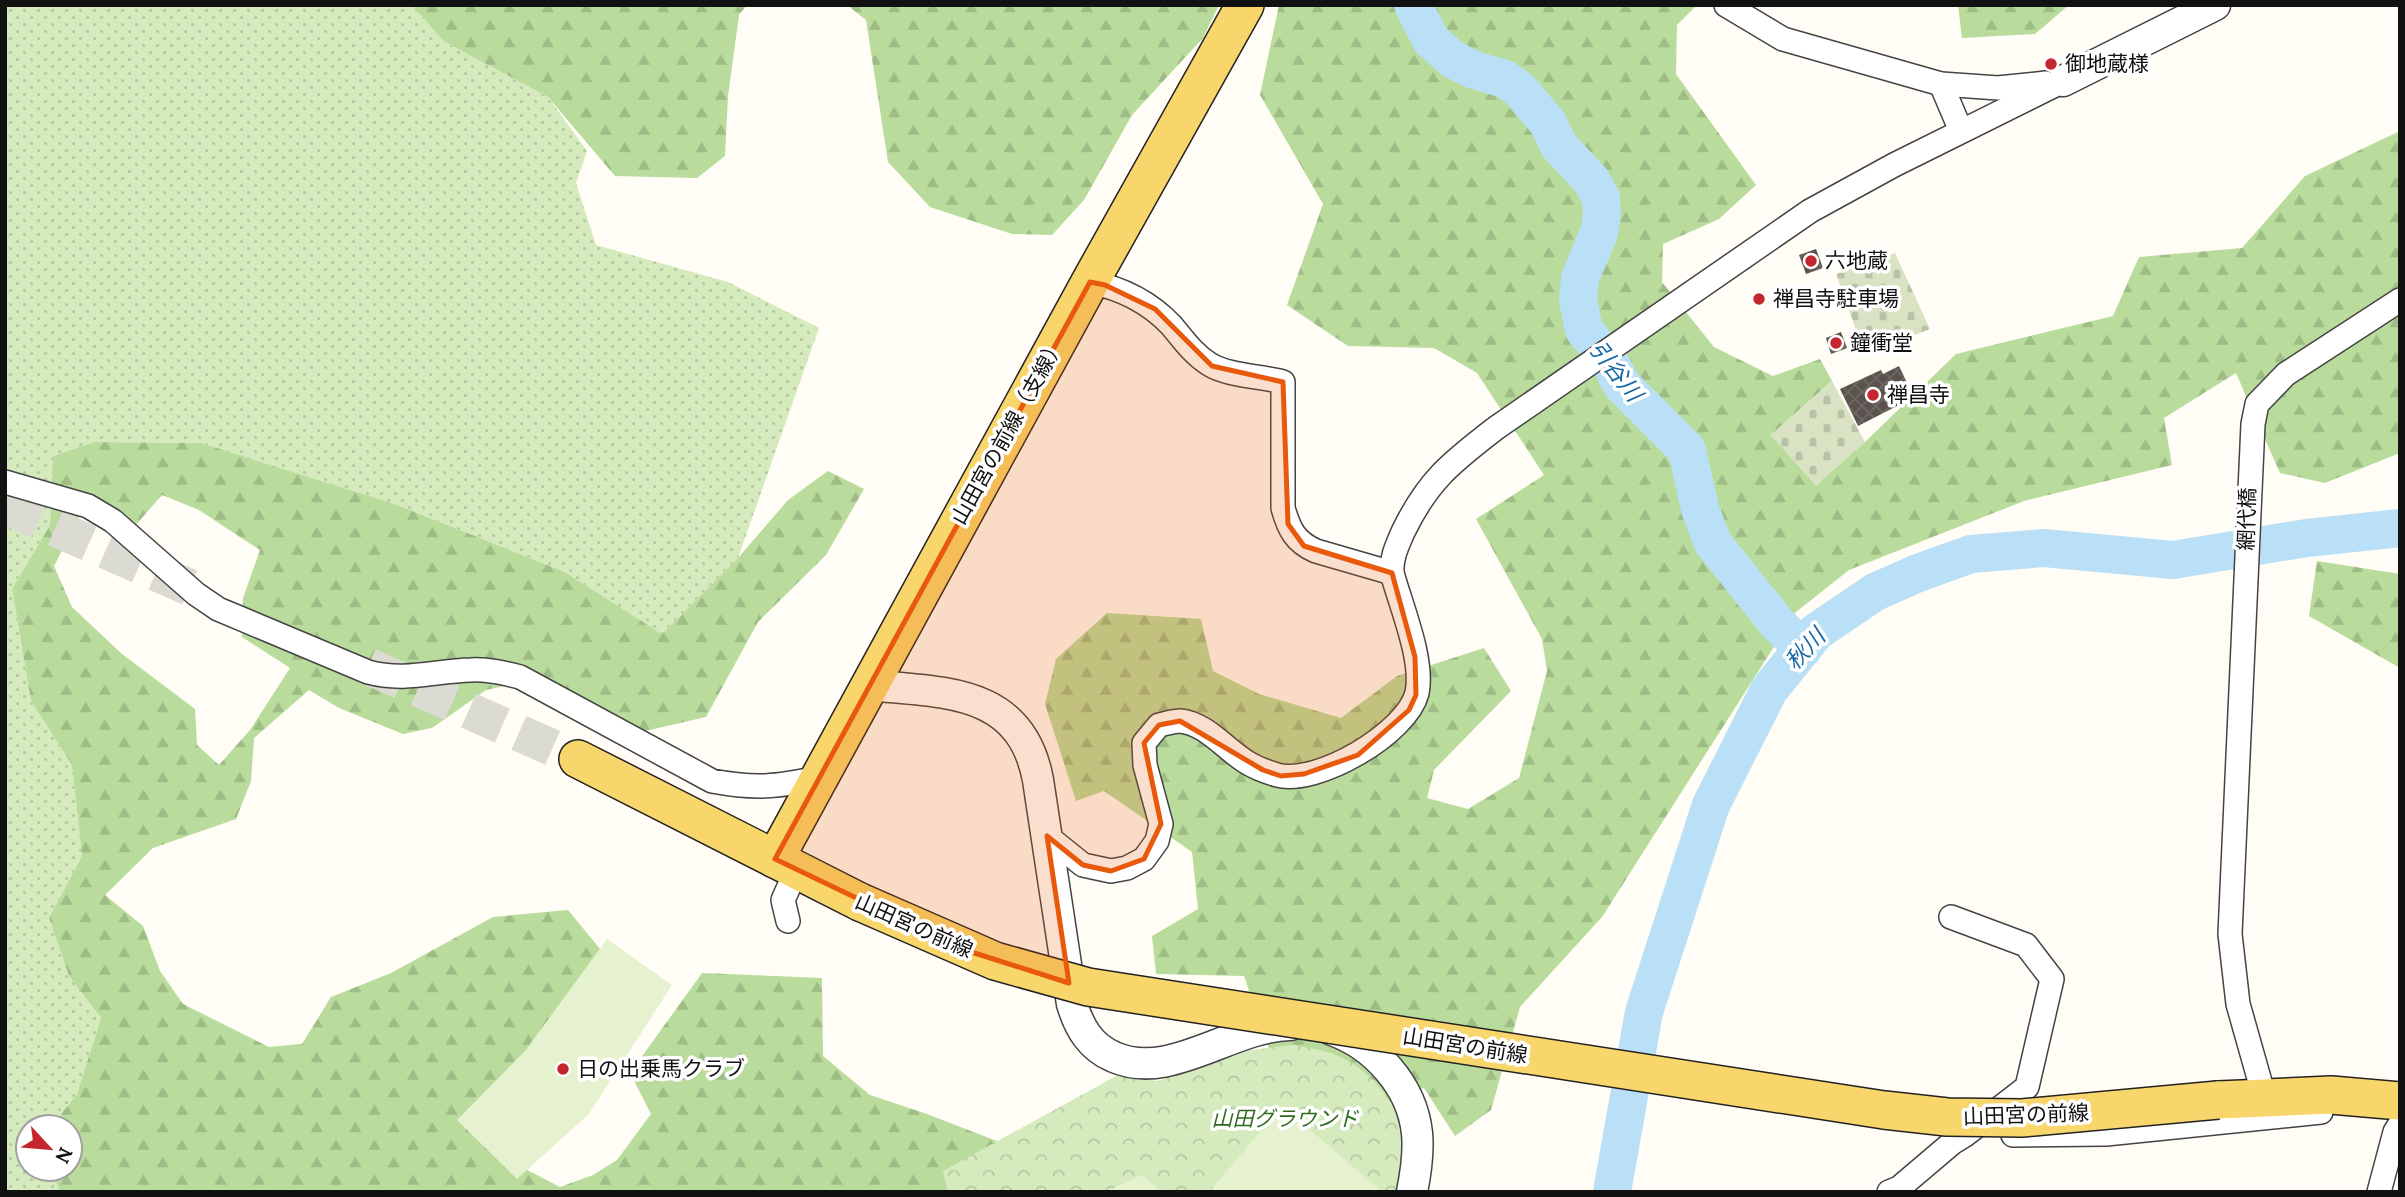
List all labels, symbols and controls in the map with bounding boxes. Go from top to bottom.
place label: 御地蔵様 [2065,50,2149,77]
marker: 御地蔵様 [2043,56,2059,72]
place label: 六地蔵 [1825,247,1888,274]
marker: 六地蔵 [1803,253,1819,269]
place label: 禅昌寺駐車場 [1773,285,1899,312]
marker: 禅昌寺駐車場 [1751,291,1767,307]
place label: 鐘衝堂 [1850,329,1913,356]
street label: 山田宮の前線（支線） [945,332,1070,529]
water label: 引谷川 [1584,335,1651,409]
marker: 鐘衝堂 [1828,335,1844,351]
place label: 禅昌寺 [1887,381,1950,408]
marker: 禅昌寺 [1865,387,1881,403]
street label: 網代橋 [2232,487,2261,551]
water label: 秋川 [1778,620,1833,675]
street label: 山田宮の前線 [851,888,977,964]
street label: 山田宮の前線 [1401,1022,1529,1069]
place label: 日の出乗馬クラブ [577,1055,745,1082]
marker: 日の出乗馬クラブ [555,1061,571,1077]
street label: 山田宮の前線 [1963,1099,2089,1130]
park label: 山田グラウンド [1212,1105,1359,1132]
north arrow [14,1113,84,1183]
text: N [50,1144,78,1168]

